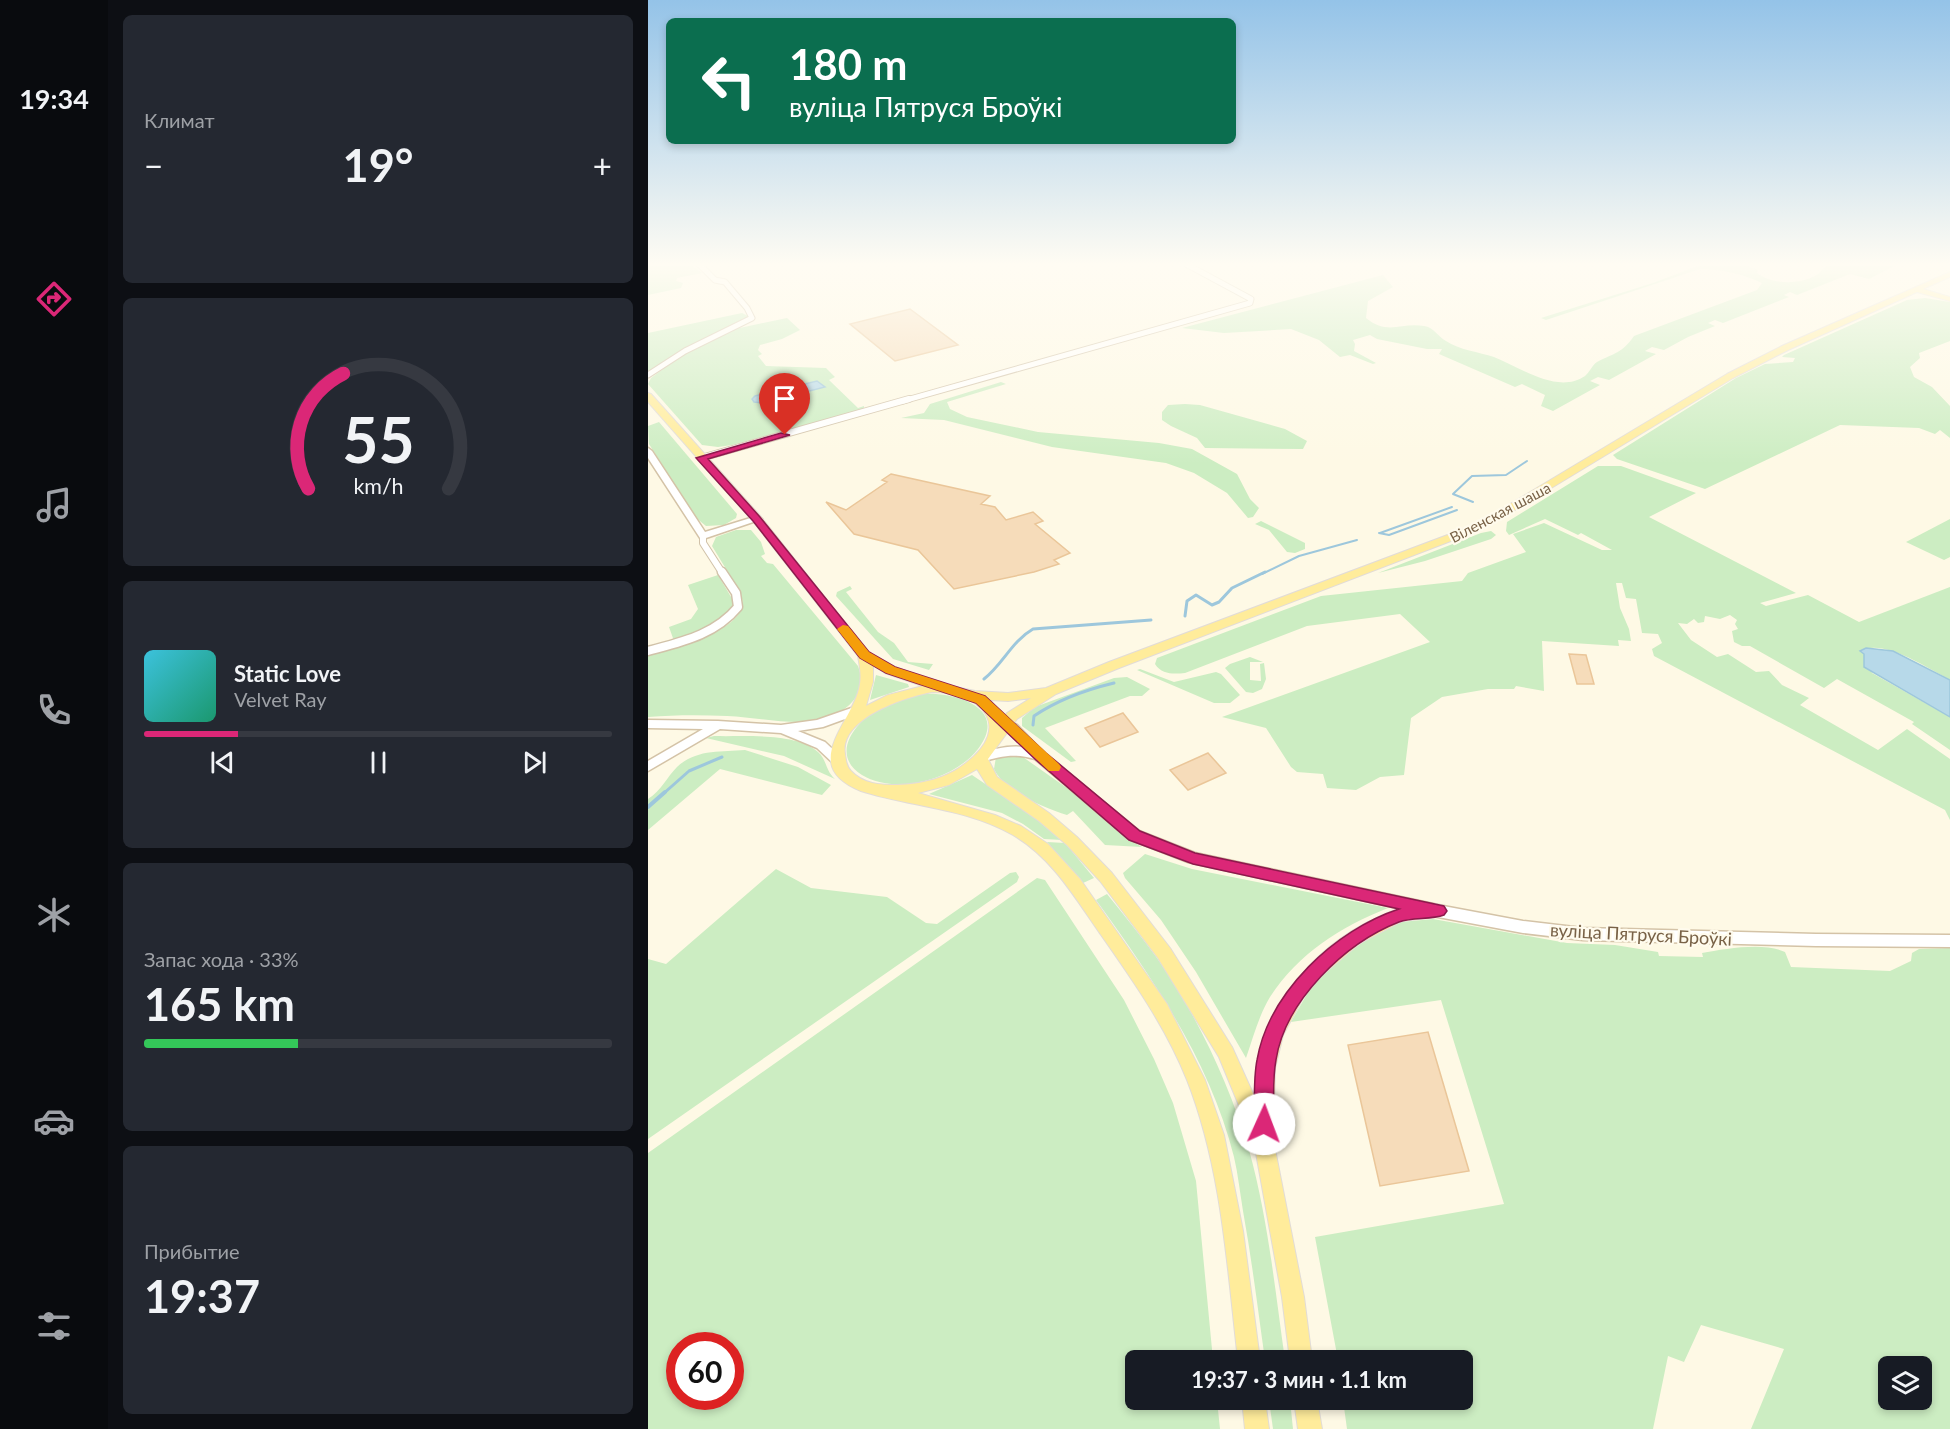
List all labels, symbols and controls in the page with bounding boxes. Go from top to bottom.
text: 180 m [789,39,907,89]
icon: left [690,42,768,120]
text: 19:34 [19,82,89,115]
text: вуліца Пятруся Броўкі [789,90,1062,123]
text: Климат [144,108,215,132]
text: 19° [343,138,413,192]
text: − [144,145,163,185]
text: + [593,145,612,185]
icon: directions [33,278,75,320]
pin [759,373,810,435]
icon: arrive [768,382,801,415]
text: 55 [342,401,414,476]
text: km/h [353,473,403,499]
street label: Віленская шаша [1447,478,1553,546]
icon: music [33,484,75,526]
text: Static Love [234,660,341,687]
text: Velvet Ray [234,687,327,711]
icon: phone [33,689,75,731]
icon: previous [206,746,239,779]
icon: pause [362,746,395,779]
icon: next [518,746,551,779]
icon: climate [33,894,75,936]
street label: вуліца Пятруся Броўкі [1549,918,1733,950]
text: Запас хода · 33% [144,947,299,971]
text: 165 km [144,977,295,1031]
position arrow [1232,1092,1296,1156]
icon: car [33,1100,75,1142]
text: Прибытие [144,1239,240,1263]
text: 19:37 [144,1269,260,1323]
icon: filters [33,1305,75,1347]
speed limit sign: 60 [666,1332,744,1410]
map controls [1878,1356,1932,1410]
button: layers [1878,1356,1932,1410]
text: 19:37 · 3 мин · 1.1 km [1191,1366,1407,1393]

